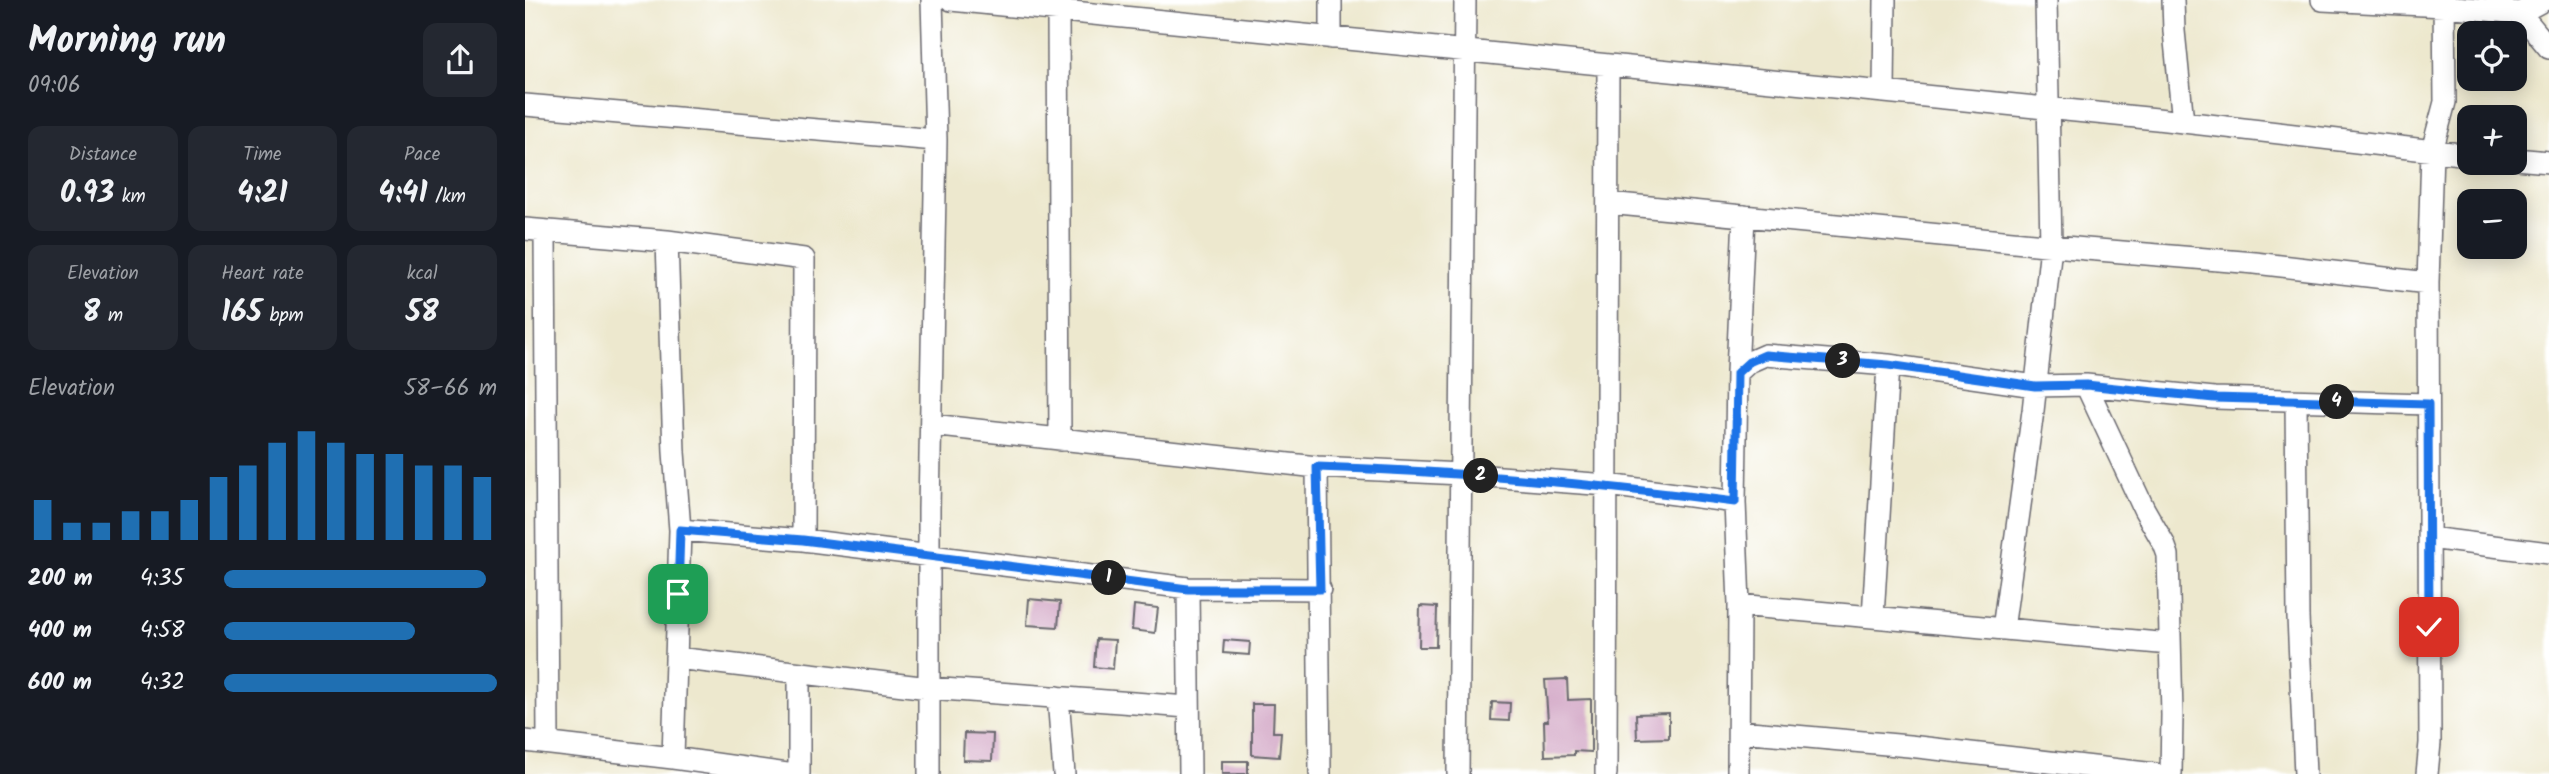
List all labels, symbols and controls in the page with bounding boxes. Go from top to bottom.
text: Morning run [28,12,226,72]
map controls [2457,21,2527,259]
button: locate [2457,21,2527,91]
button: share [423,23,497,97]
text: 09:06 [28,68,81,104]
button: + [2457,105,2527,175]
text: Distance [69,140,137,170]
text: Time [243,140,282,170]
text: Pace [404,140,440,170]
text: 0.93 [60,170,114,218]
text: 4:21 [237,170,288,218]
text: 4:41 [378,170,428,218]
text: km [114,182,146,212]
text: /km [428,182,466,212]
button: − [2457,189,2527,259]
text: Elevation [67,259,139,289]
text: Heart rate [221,259,304,289]
text: kcal [407,259,438,289]
text: 8 [83,289,100,337]
text: 165 [221,289,262,337]
text: 58 [406,289,439,337]
text: m [100,301,123,331]
text: bpm [262,301,304,331]
pin: 3 [1825,344,1861,378]
text: 3 [1837,345,1848,375]
text: Elevation [28,371,115,407]
text: 58–66 m [404,371,497,407]
pin: 4 [2319,384,2354,420]
text: 4 [2331,386,2342,416]
pin: 2 [1464,458,1499,494]
text: 2 [1475,460,1486,490]
pin: 1 [1091,560,1127,596]
text: 200 m [28,561,93,597]
text: 4:35 [140,561,184,597]
text: 1 [1106,562,1111,592]
pin [648,564,708,624]
icon: arrive [659,575,697,613]
pin [2399,597,2459,657]
icon: check [2410,608,2448,646]
text: 400 m [28,613,92,649]
text: 4:58 [140,613,185,649]
text: 600 m [28,665,92,701]
text: 4:32 [140,665,185,701]

